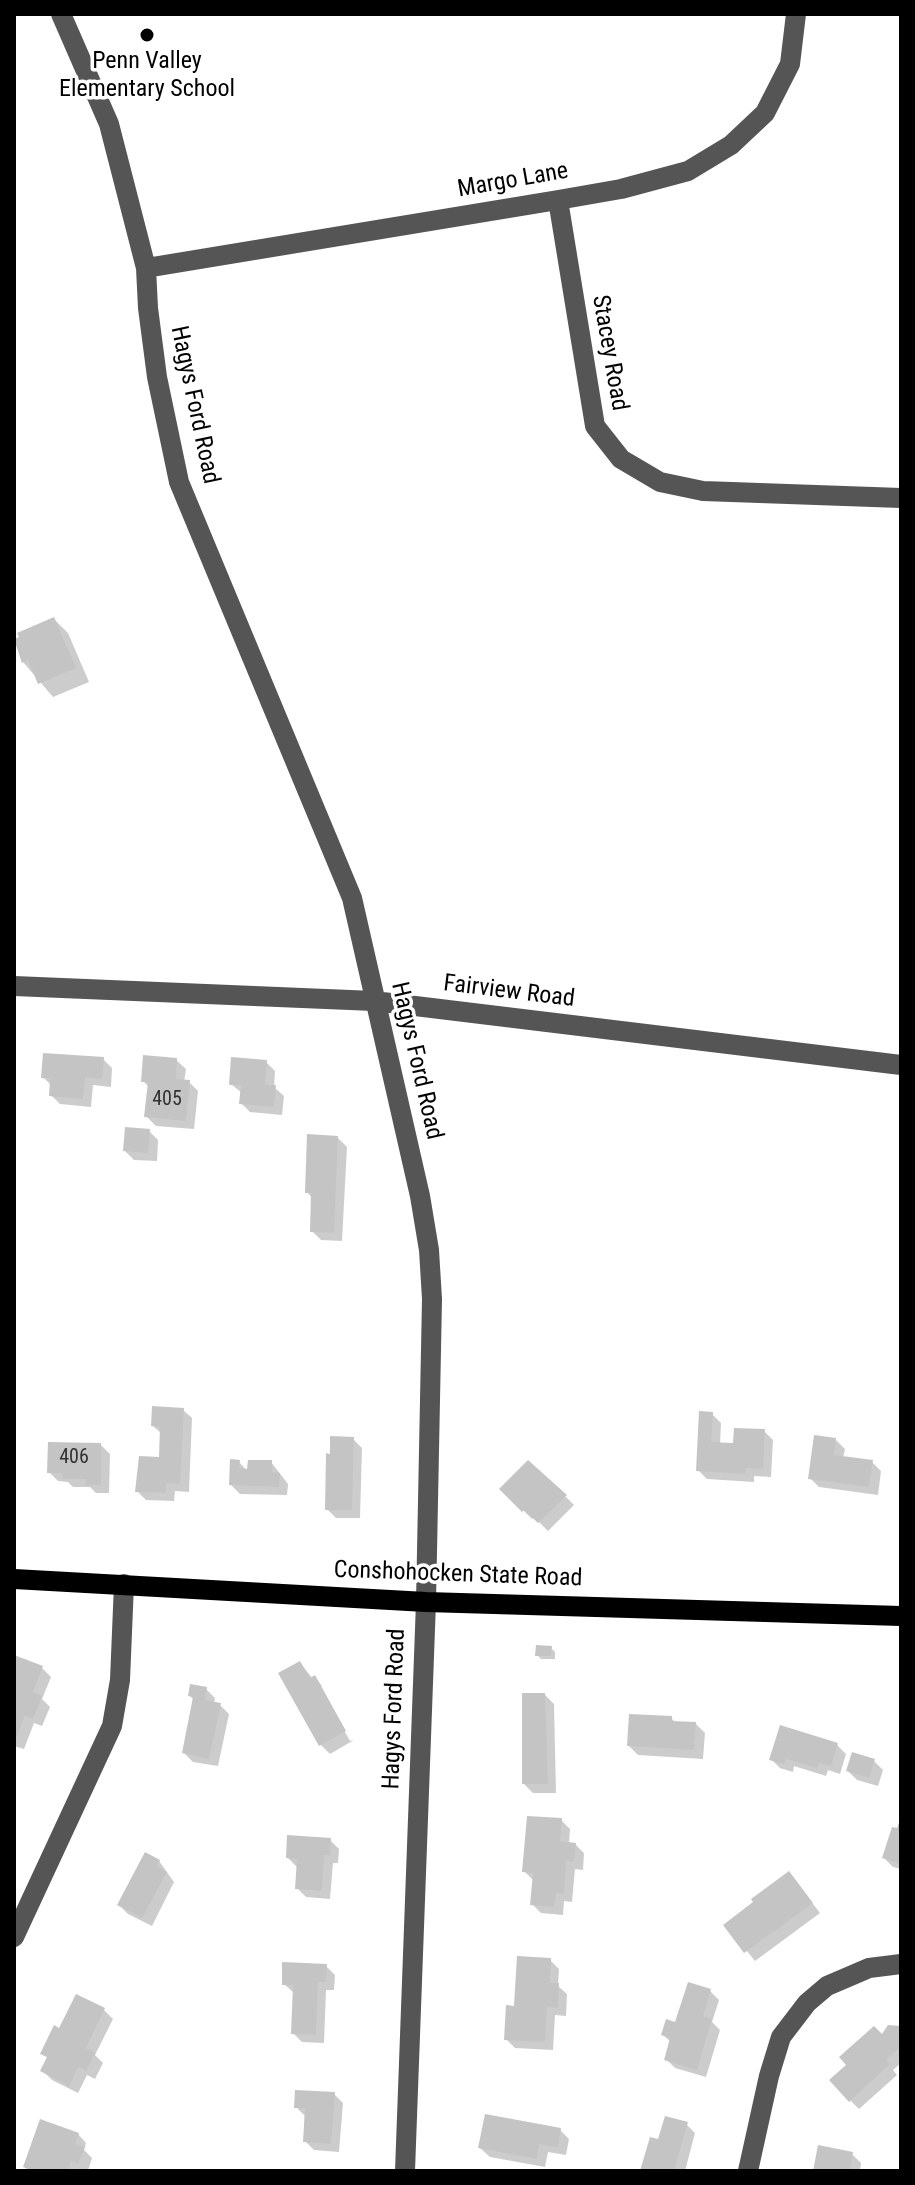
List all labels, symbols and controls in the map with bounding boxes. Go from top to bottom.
marker: Penn Valley Elementary School [138,26,156,44]
place label: Penn Valley Elementary School [59,48,235,104]
street label: Margo Lane [455,157,571,205]
street label: Stacey Road [585,293,633,413]
street label: Hagys Ford Road [163,323,225,487]
street label: Fairview Road [442,970,576,1014]
street label: Hagys Ford Road [384,979,448,1143]
house number: 405 [152,1088,182,1112]
house number: 406 [59,1446,89,1470]
street label: Conshohocken State Road [333,1556,583,1594]
street label: Hagys Ford Road [378,1628,412,1790]

